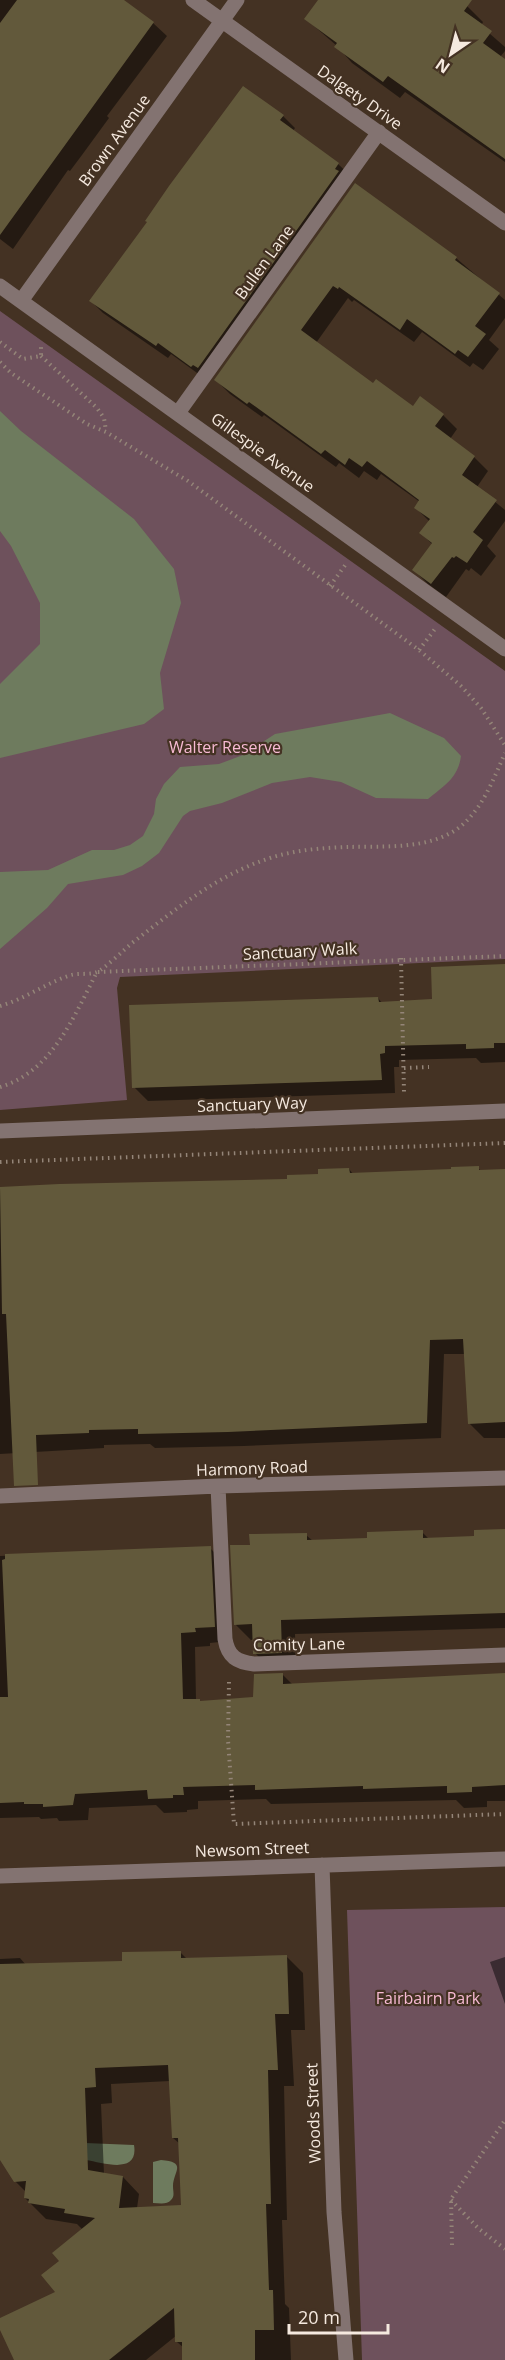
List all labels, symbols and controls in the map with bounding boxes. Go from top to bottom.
north arrow [421,24,481,84]
text: N [431,54,454,79]
street label: Dalgety Drive [313,60,407,134]
street label: Brown Avenue [73,90,155,190]
street label: Bullen Lane [229,220,299,304]
street label: Gillespie Avenue [207,407,319,497]
park label: Walter Reserve [169,736,281,758]
street label: Sanctuary Walk [242,937,358,965]
street label: Sanctuary Way [197,1091,308,1117]
street label: Harmony Road [196,1455,308,1481]
street label: Comity Lane [253,1632,345,1656]
street label: Newsom Street [194,1836,310,1862]
park label: Fairbairn Park [376,1987,481,2009]
street label: Woods Street [300,2062,326,2163]
scale bar [289,2297,388,2335]
text: 20 m [298,2305,340,2329]

